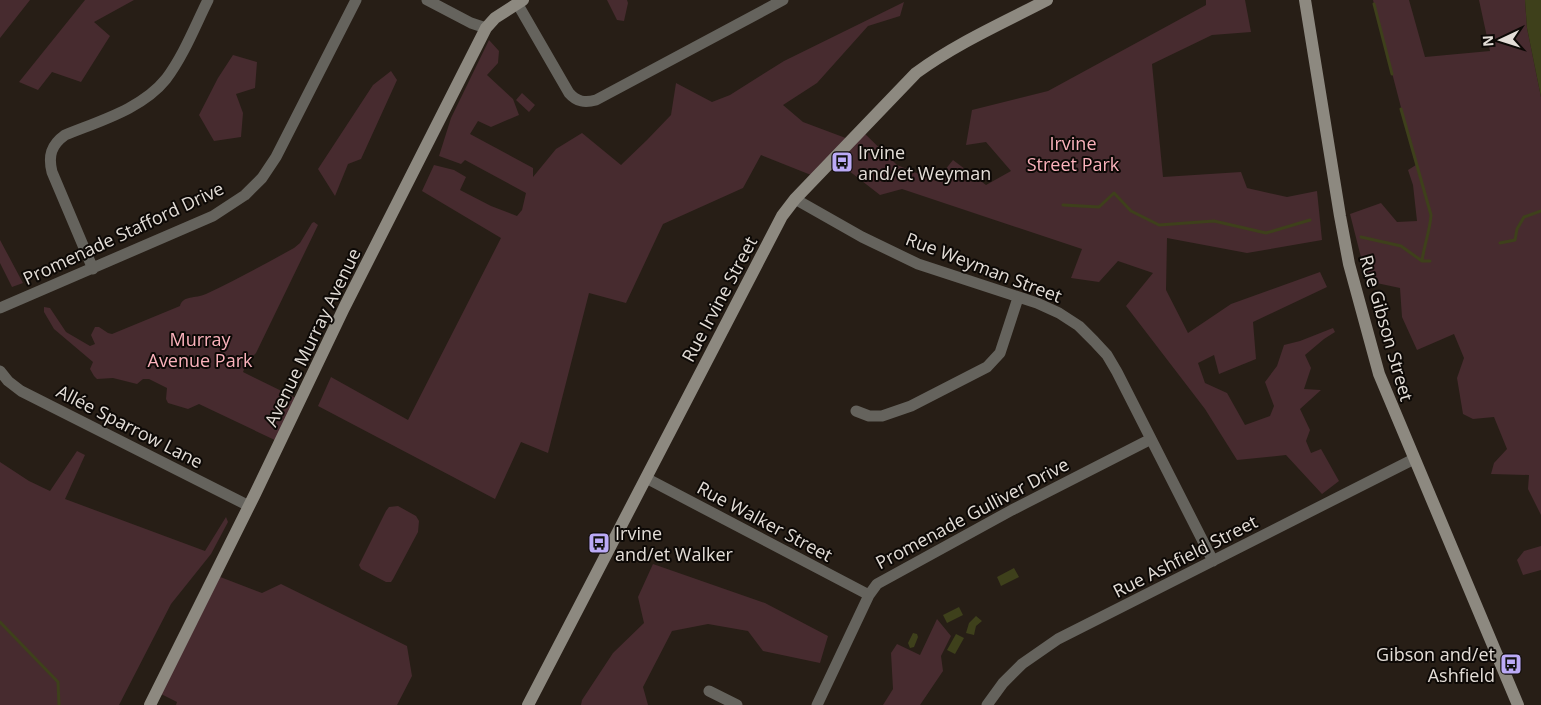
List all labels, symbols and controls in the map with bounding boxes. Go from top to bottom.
north arrow [1476,15,1526,65]
text: N [1478,35,1497,47]
park label: Irvine Street Park [1027,131,1120,176]
place label: Irvine and/et Weyman [858,140,991,185]
bus stop icon: Irvine and/et Weyman [830,150,854,174]
street label: Promenade Stafford Drive [19,176,227,290]
street label: Rue Weyman Street [903,226,1065,308]
street label: Rue Irvine Street [676,232,762,366]
street label: Avenue Murray Avenue [258,244,366,430]
street label: Rue Gibson Street [1355,252,1419,404]
park label: Murray Avenue Park [148,327,253,372]
street label: Allée Sparrow Lane [53,379,207,473]
street label: Promenade Gulliver Drive [871,452,1073,574]
street label: Rue Walker Street [693,475,837,567]
street label: Rue Ashfield Street [1109,509,1261,603]
place label: Irvine and/et Walker [615,521,734,566]
bus stop icon: Irvine and/et Walker [587,531,611,555]
place label: Gibson and/et Ashfield [1376,642,1495,687]
bus stop icon: Gibson and/et Ashfield [1499,652,1523,676]

